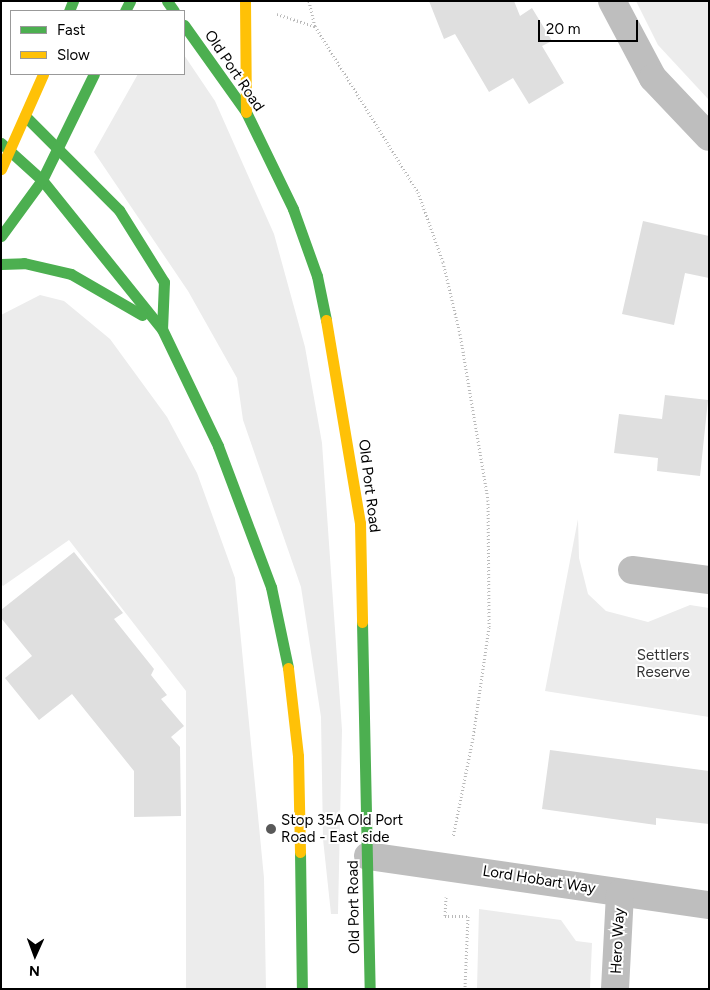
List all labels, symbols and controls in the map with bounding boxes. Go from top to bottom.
legend [10,10,185,75]
scale bar [540,10,640,42]
text: 20 m [546,20,580,38]
text: Fast [57,21,85,39]
street label: Old Port Road [200,27,268,115]
text: Slow [57,46,90,64]
street label: Old Port Road [354,438,384,534]
park label: Settlers Reserve [636,646,690,681]
place label: Stop 35A Old Port Road - East side [281,811,403,846]
marker: Stop 35A Old Port Road - East side [265,823,277,835]
street label: Old Port Road [344,860,364,954]
street label: Lord Hobart Way [481,862,597,898]
street label: Hero Way [607,908,629,974]
north arrow [10,930,60,980]
text: N [29,962,40,979]

